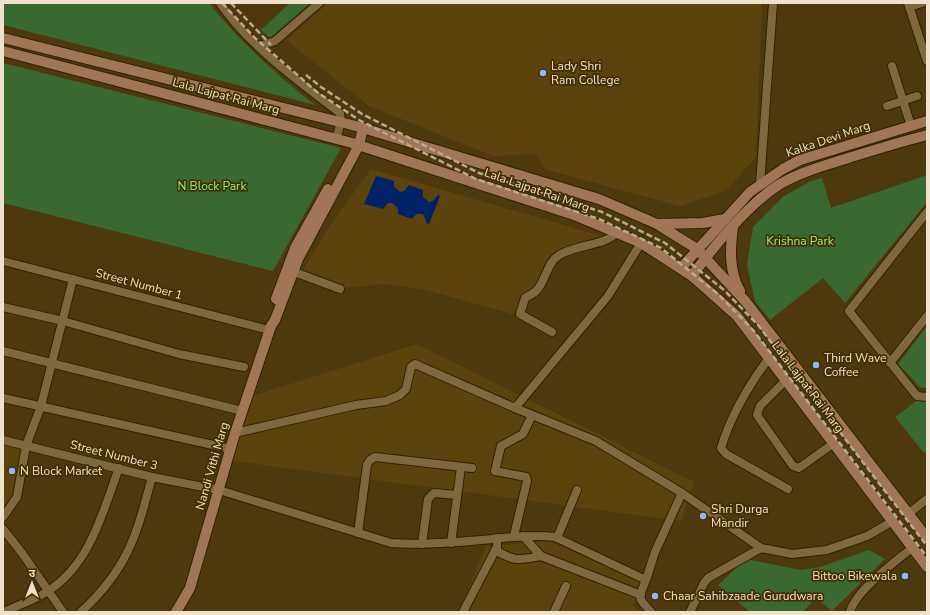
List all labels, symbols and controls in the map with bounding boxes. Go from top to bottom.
place label: Lady Shri Ram College [551,58,620,88]
marker: Lady Shri Ram College [538,68,548,78]
street label: Lala Lajpat Rai Marg [171,74,281,118]
street label: Kalka Devi Marg [784,117,872,161]
street label: Lala Lajpat Rai Marg [482,164,592,216]
park label: N Block Park [178,178,247,194]
park label: Krishna Park [766,233,835,249]
street label: Street Number 1 [94,265,184,303]
street label: Lala Lajpat Rai Marg [768,338,848,436]
place label: Third Wave Coffee [824,350,886,380]
marker: Third Wave Coffee [811,360,821,370]
street label: Nandi Vithi Marg [192,420,232,512]
street label: Street Number 3 [69,436,159,474]
place label: N Block Market [20,463,103,479]
marker: N Block Market [7,466,17,476]
place label: Shri Durga Mandir [711,501,769,531]
marker: Shri Durga Mandir [698,511,708,521]
north arrow [12,563,52,603]
text: उ [29,566,36,581]
place label: Bittoo Bikewala [812,568,897,584]
marker: Bittoo Bikewala [900,571,910,581]
place label: Chaar Sahibzaade Gurudwara [663,588,823,604]
marker: Chaar Sahibzaade Gurudwara [650,591,660,601]

